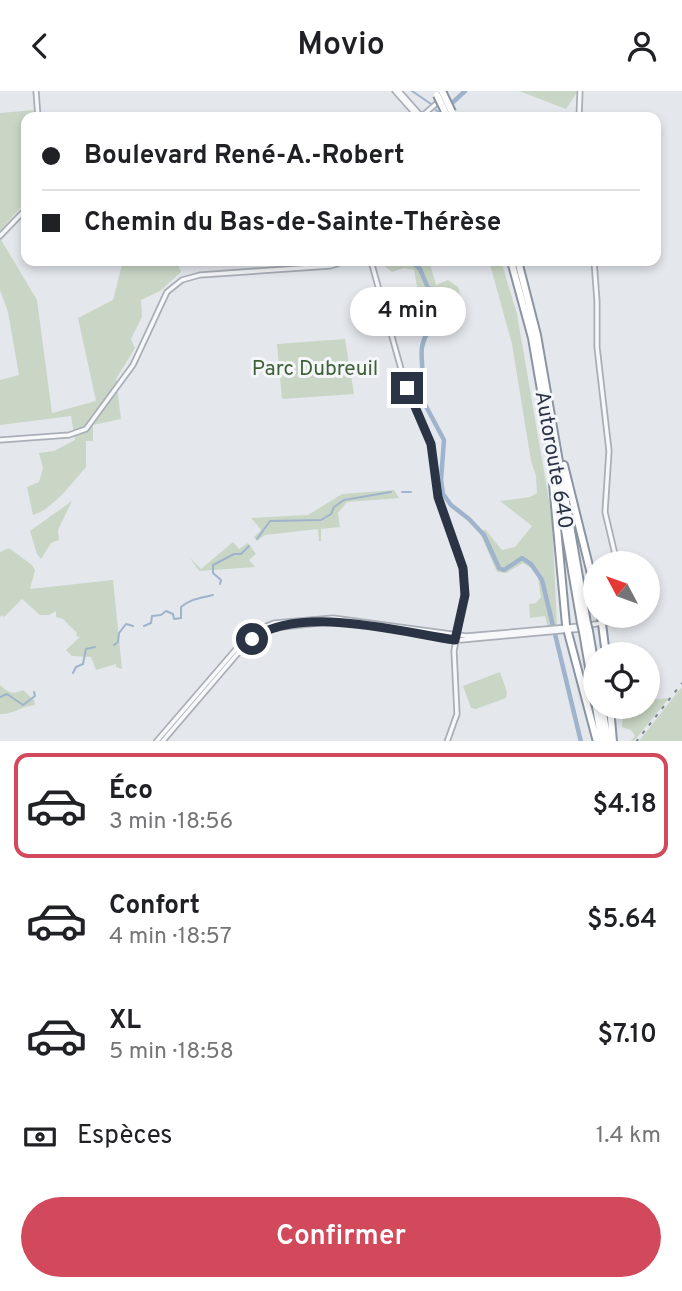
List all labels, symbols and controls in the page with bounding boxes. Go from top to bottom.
text: Movio [297,26,385,66]
icon: back [21,27,59,65]
icon: person [623,27,661,65]
text: Boulevard René-A.-Robert [84,140,404,173]
text: Chemin du Bas-de-Sainte-Thérèse [84,207,501,240]
callout: 4 min [349,287,465,335]
text: 4 min [378,297,438,326]
park label: Parc Dubreuil [252,356,378,383]
route end [391,372,423,404]
street label: Autoroute 640 [528,389,578,531]
north arrow [583,551,660,628]
map controls [583,551,660,719]
route start [236,623,268,655]
button: locate [583,642,660,719]
icon: car [25,774,88,837]
text: Éco [109,775,153,808]
text: $4.18 [592,789,657,822]
text: 3 min · 18:56 [109,808,233,837]
icon: car [25,889,88,952]
text: Confort [109,890,200,923]
text: $5.64 [587,904,657,937]
text: 4 min · 18:57 [109,923,232,952]
icon: car [25,1004,88,1067]
text: XL [109,1005,141,1038]
text: $7.10 [597,1019,657,1052]
text: 5 min · 18:58 [109,1038,234,1067]
icon: cash [21,1118,59,1156]
text: Espèces [77,1120,173,1153]
text: 1.4 km [596,1122,661,1151]
button: Confirmer [21,1197,661,1277]

